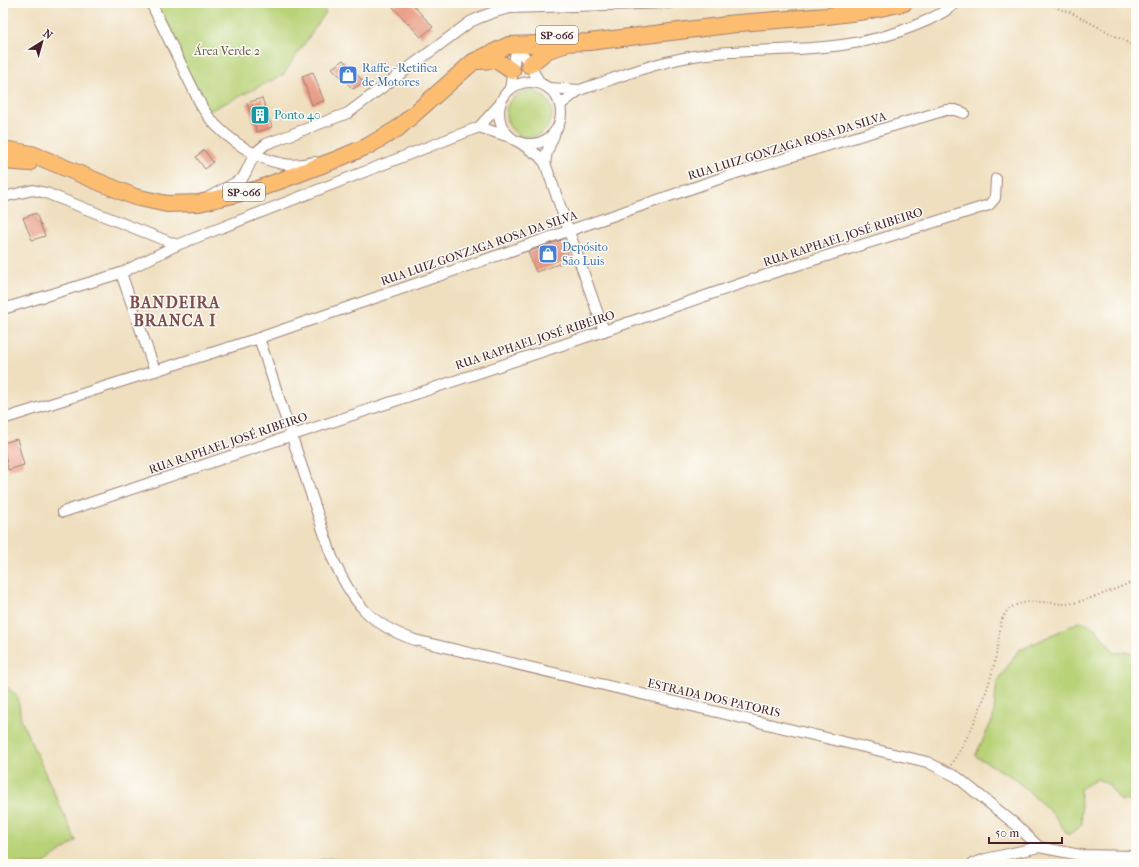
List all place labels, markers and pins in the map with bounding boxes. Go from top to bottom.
place label: Raffe - Retifica de Motores [362,61,438,89]
shop icon: Raffe - Retifica de Motores [337,64,359,86]
building icon: Ponto 40 [249,104,271,126]
place label: Ponto 40 [274,108,321,122]
place label: Depósito São Luis [562,240,608,268]
shop icon: Depósito São Luis [537,243,559,265]

